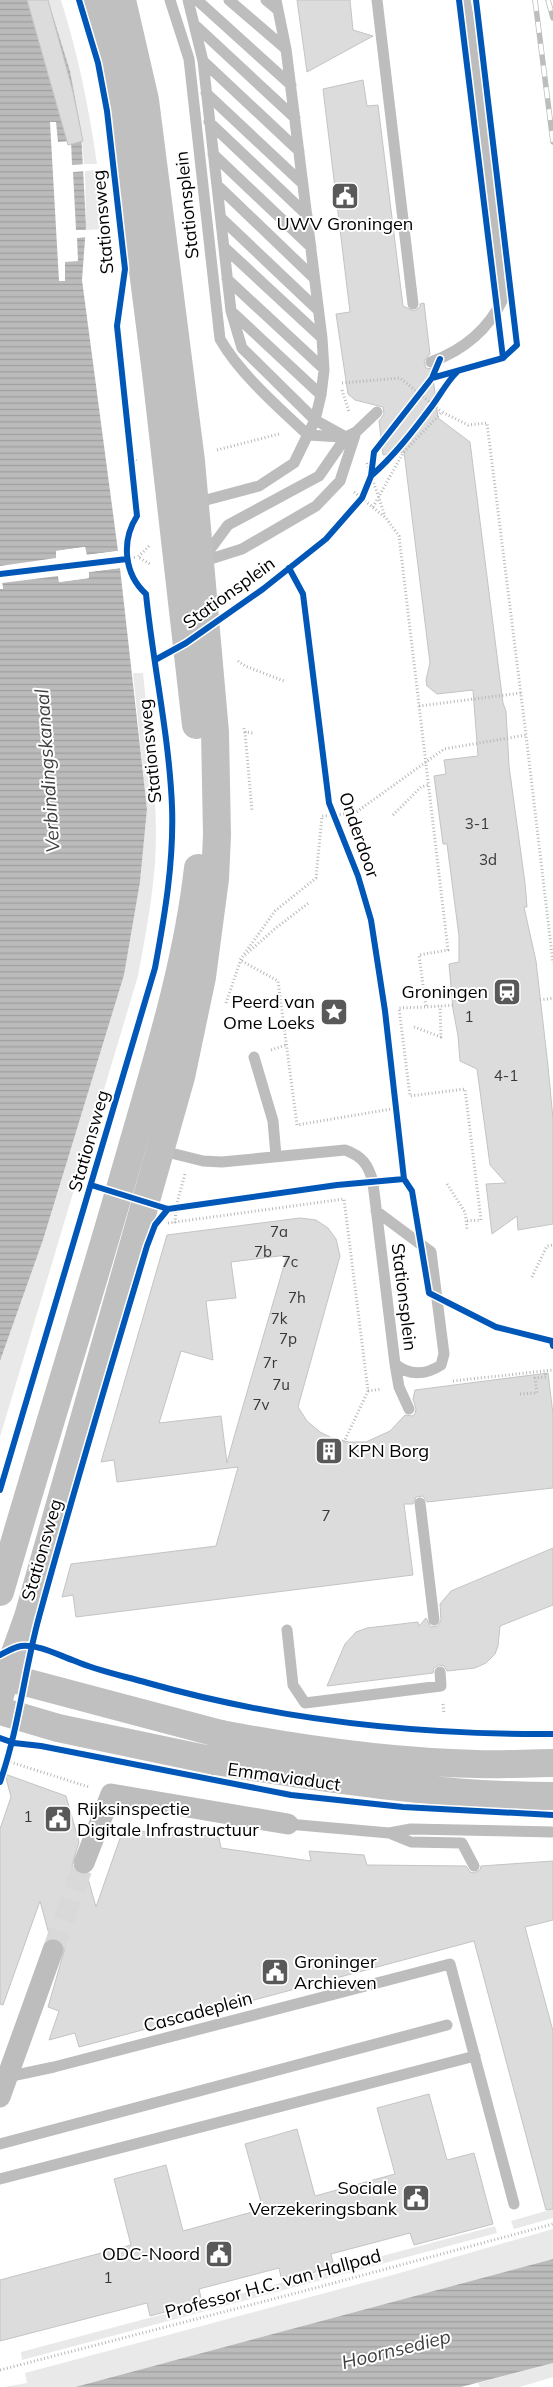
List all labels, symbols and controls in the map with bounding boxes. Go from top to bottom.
street label: Stationsplein [169,150,204,260]
street label: Stationsweg [86,169,119,275]
public building icon: UWV Groningen [330,181,360,211]
place label: UWV Groningen [277,212,413,235]
street label: Stationsplein [178,551,279,634]
water label: Verbindingskanaal [29,688,65,854]
street label: Stationsweg [133,698,166,804]
street label: Onderdoor [334,789,385,881]
house number: 3-1 [465,814,489,833]
house number: 3d [479,850,497,869]
station icon: Groningen [492,977,522,1007]
place label: Groningen [402,980,488,1003]
place label: Peerd van Ome Loeks [223,990,315,1034]
place icon: Peerd van Ome Loeks [319,997,349,1027]
house number: 1 [464,1007,474,1026]
house number: 4-1 [494,1066,518,1085]
street label: Stationsweg [63,1087,114,1194]
house number: 7a [270,1222,288,1241]
house number: 7b [254,1242,272,1261]
street label: Stationsplein [386,1242,423,1352]
house number: 7c [282,1252,298,1271]
house number: 7h [288,1288,306,1307]
house number: 7k [271,1309,288,1328]
house number: 7p [279,1329,297,1348]
house number: 7r [263,1353,278,1372]
house number: 7u [272,1375,290,1394]
house number: 7v [253,1395,270,1414]
building icon: KPN Borg [314,1436,344,1466]
place label: KPN Borg [348,1439,429,1462]
street label: Stationsweg [16,1496,67,1603]
house number: 7 [321,1506,331,1525]
street label: Emmaviaduct [226,1757,342,1796]
place label: Rijksinspectie Digitale Infrastructuur [77,1797,259,1841]
public building icon: Rijksinspectie Digitale Infrastructuur [43,1804,73,1834]
house number: 1 [23,1807,33,1826]
place label: Groninger Archieven [294,1950,377,1994]
public building icon: Groninger Archieven [260,1957,290,1987]
street label: Cascadeplein [141,1986,255,2037]
place label: Sociale Verzekeringsbank [249,2176,398,2220]
public building icon: Sociale Verzekeringsbank [401,2183,431,2213]
public building icon: ODC-Noord [204,2239,234,2269]
place label: ODC-Noord [102,2242,200,2265]
street label: Professor H.C. van Hallpad [162,2244,383,2323]
house number: 1 [103,2268,113,2287]
water label: Hoornsediep [339,2324,453,2374]

